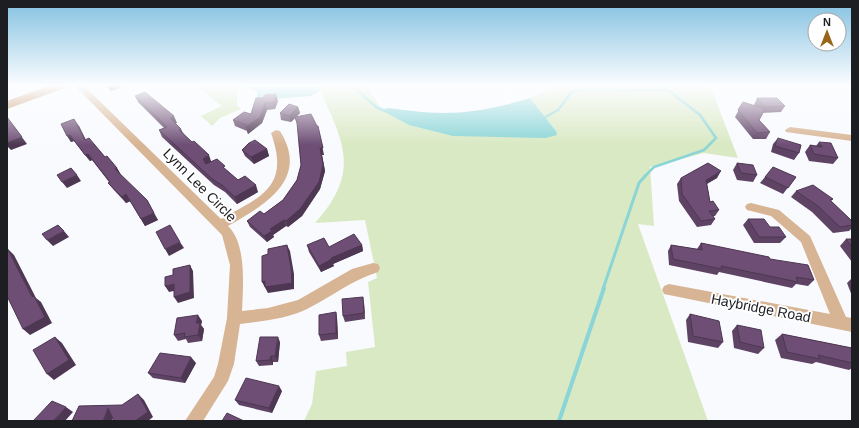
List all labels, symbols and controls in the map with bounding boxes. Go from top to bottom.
north arrow [807,12,847,52]
text: N [823,16,831,28]
street label: Lynn Lee Circle [160,145,240,225]
street label: Haybridge Road [710,290,812,326]

